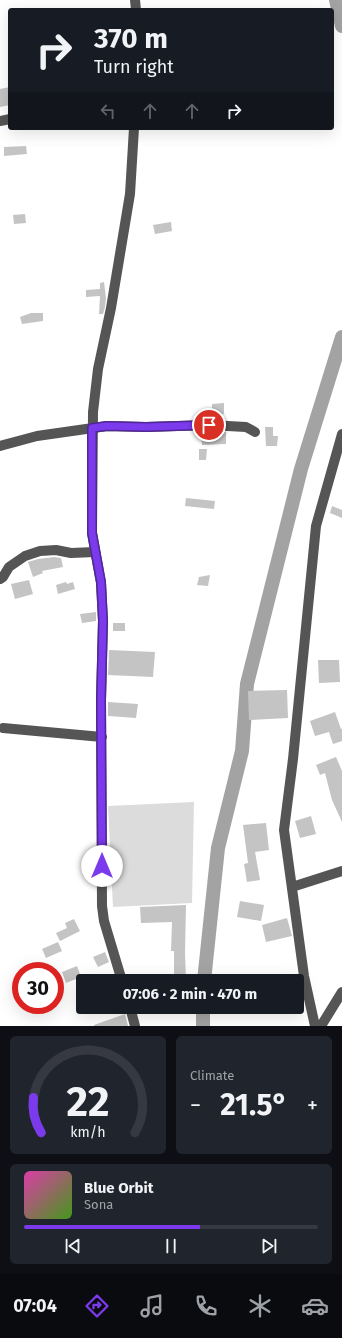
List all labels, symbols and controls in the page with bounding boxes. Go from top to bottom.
text: 370 m [94,22,168,55]
icon: right [28,24,80,76]
text: Turn right [94,56,174,78]
icon: left [97,100,119,122]
icon: ahead [139,100,161,122]
icon: ahead [181,100,203,122]
icon: right [223,100,245,122]
pin [192,408,226,442]
icon: arrive [198,414,220,436]
position arrow [81,845,123,887]
speed limit sign: 30 [12,962,64,1014]
text: 07:06 · 2 min · 470 m [123,985,257,1003]
text: Climate [190,1068,234,1083]
text: 22 [66,1077,110,1127]
text: 21.5° [220,1087,288,1123]
text: − [190,1092,201,1119]
text: + [307,1092,318,1119]
text: km/h [70,1124,106,1141]
text: Blue Orbit [84,1179,153,1197]
text: Sona [84,1197,113,1212]
icon: previous [62,1235,84,1257]
icon: pause [160,1235,182,1257]
icon: next [258,1235,280,1257]
icon: directions [83,1292,111,1320]
icon: music [138,1292,166,1320]
icon: phone [192,1292,220,1320]
icon: climate [246,1292,274,1320]
icon: car [301,1292,329,1320]
text: 07:04 [13,1295,57,1317]

